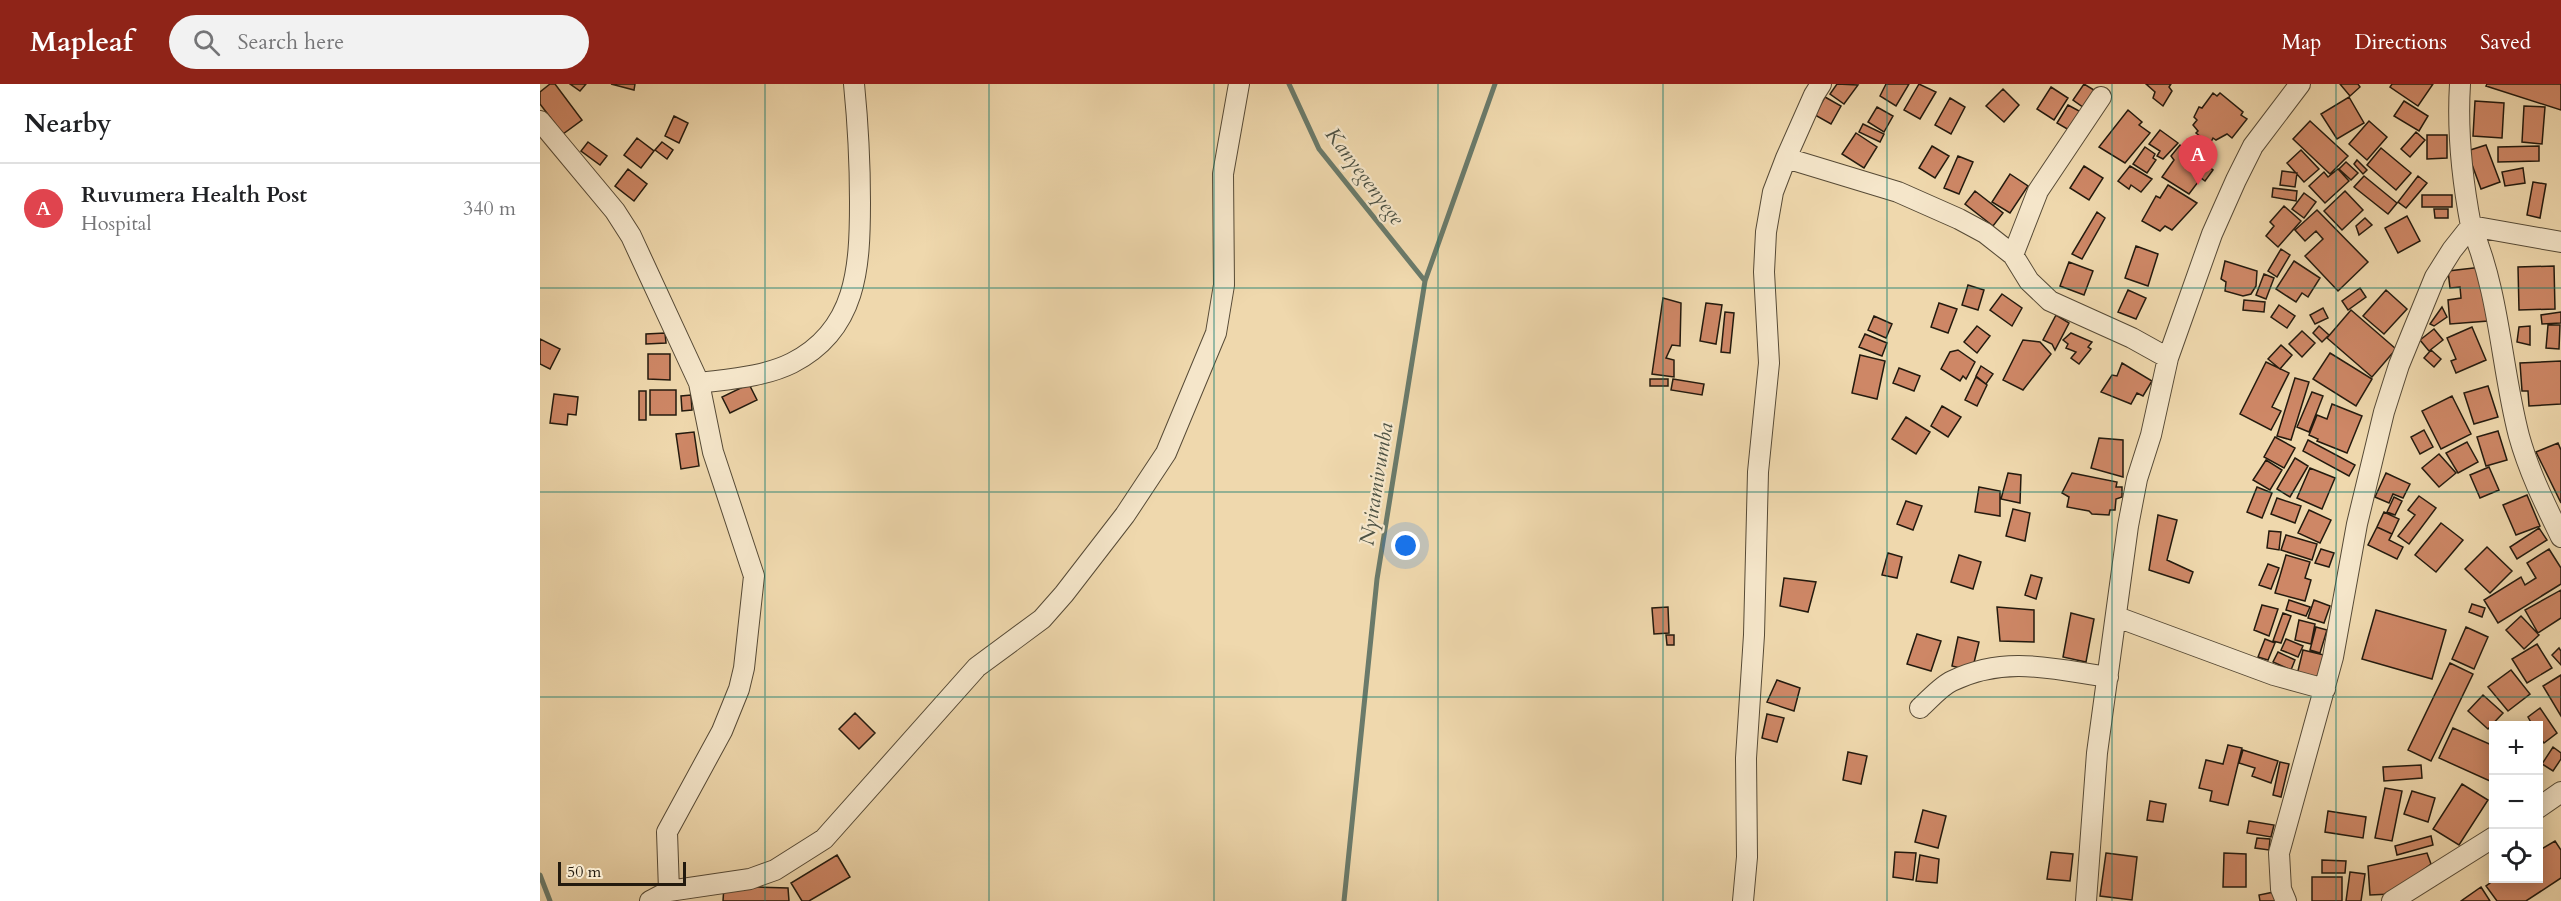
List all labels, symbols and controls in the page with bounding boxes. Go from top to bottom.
search box [169,15,589,69]
text: Mapleaf [30,23,133,61]
icon: search [190,26,223,59]
text: Search here [238,27,344,57]
text: Map [2281,28,2321,57]
text: Directions [2354,28,2447,57]
text: Saved [2480,28,2531,57]
text: Nearby [24,106,112,141]
water label: Kanyegenyege [1318,121,1412,232]
pin: A [2178,135,2218,185]
text: Ruvumera Health Post [81,180,307,210]
text: A [36,195,51,222]
text: 340 m [463,195,516,222]
text: Hospital [81,210,152,237]
water label: Nyiramivumba [1352,421,1401,548]
your location [1391,531,1420,560]
map controls [2489,721,2543,883]
button: + [2489,721,2543,775]
button: − [2489,775,2543,829]
button: locate [2489,829,2543,883]
scale bar [558,859,686,886]
text: 50 m [567,861,601,883]

